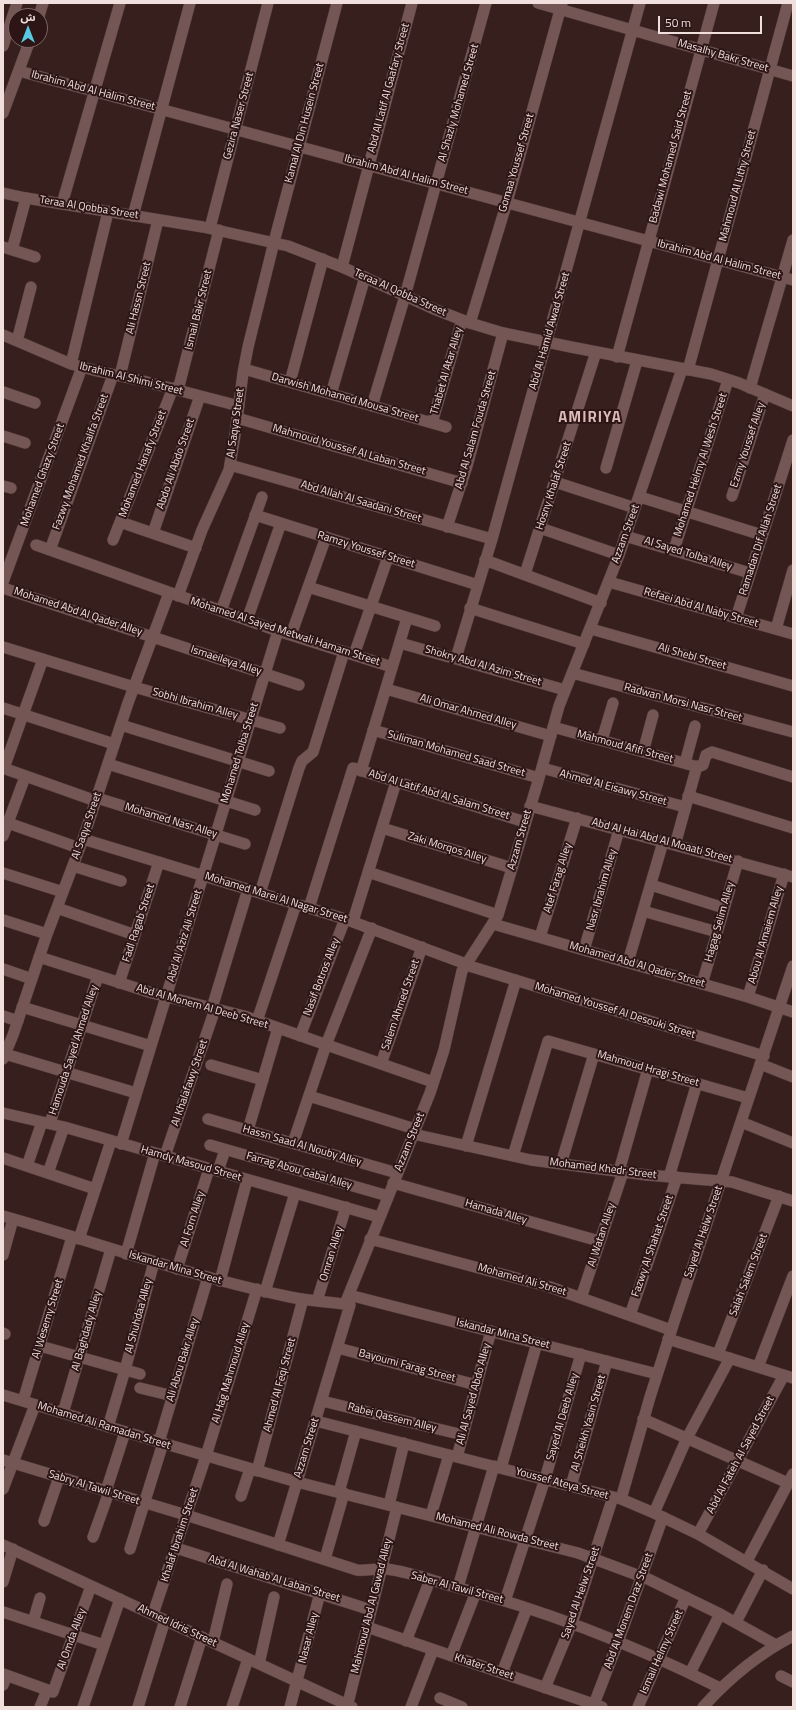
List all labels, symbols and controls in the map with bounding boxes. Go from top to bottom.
north arrow [8,8,48,48]
scale bar [660,8,764,34]
text: ش [20,9,36,25]
text: 50 m [665,13,691,32]
street label: Abd Al Latif Al Gaafary Street [365,22,413,154]
street label: Masalhy Bakr Street [676,37,770,75]
street label: Al Shazly Mohamed Street [436,43,482,163]
street label: Kamal Al Din Husein Street [283,61,327,185]
street label: Ibrahim Abd Al Halim Street [30,68,156,114]
street label: Gezira Naser Street [221,71,257,161]
street label: Badawi Mohamed Said Street [647,89,695,225]
street label: Gomaa Youssef Street [497,112,537,214]
street label: Mahmoud Al Lithy Street [717,129,759,243]
street label: Ibrahim Abd Al Halim Street [343,152,469,198]
street label: Teraa Al Qobba Street [39,194,139,222]
street label: Ibrahim Abd Al Halim Street [656,237,782,283]
street label: Ali Hassn Street [124,261,154,335]
street label: Teraa Al Qobba Street [352,267,448,319]
street label: Ismail Bakr Street [183,269,215,351]
street label: Abd Al Hamid Awad Street [527,271,573,391]
street label: Thabet Al Atar Alley [428,326,466,416]
street label: Ibrahim Al Shimi Street [78,360,184,398]
street label: Abd Al Salam Fouda Street [453,369,499,491]
street label: Darwish Mohamed Mousa Street [270,371,420,425]
street label: Al Saqya Street [225,387,247,459]
street label: Fazwy Mohamed Khalifa Street [50,392,112,532]
street label: Mohamed Helmy Al Wesh Street [672,392,730,538]
street label: Ezmy Youssef Alley [728,401,768,489]
street label: Mohamed Hanafy Street [117,409,169,519]
district label: AMIRIYA [558,409,622,427]
street label: Abdo Ali Abdo Street [154,417,198,511]
street label: Mohamed Ghazy Street [18,422,68,528]
street label: Mahmoud Youssef Al Laban Street [271,422,427,478]
street label: Hosny Khalaf Street [534,440,574,532]
street label: Abd Allah Al Saadani Street [299,478,423,526]
street label: Ramadan Dif Allah Street [737,483,785,597]
street label: Azzam Street [609,503,643,565]
street label: Ramzy Youssef Street [316,529,416,571]
street label: Al Sayed Tolba Alley [642,534,734,574]
street label: Mohamed Abd Al Qader Alley [12,585,144,639]
street label: Refaei Abd Al Naby Street [642,585,760,631]
street label: Mohamed Al Sayed Metwali Hamam Street [188,595,382,669]
street label: Ali Shebl Street [656,641,728,673]
street label: Ismaeileya Alley [189,643,263,679]
street label: Shokry Abd Al Azim Street [423,643,543,689]
street label: Radwan Morsi Nasr Street [623,681,743,725]
street label: Sobhi Ibrahim Alley [151,685,239,723]
street label: Ali Omar Ahmed Alley [418,692,518,732]
street label: Mohamed Tolba Street [218,701,262,805]
street label: Suliman Mohamed Saad Street [386,728,526,780]
street label: Mahmoud Afifi Street [575,728,675,766]
street label: Abd Al Latif Abd Al Salam Street [367,767,511,823]
street label: Ahmed Al Eisawy Street [558,767,668,809]
street label: Al Saqya Street [69,791,105,861]
street label: Mohamed Nasr Alley [123,801,219,841]
street label: Azzam Street [505,808,535,872]
street label: Abd Al Hai Abd Al Moaati Street [590,816,734,866]
street label: Zaki Morqos Alley [406,830,488,866]
street label: Atef Farag Alley [541,841,575,915]
street label: Nasr Ibrahim Alley [584,848,620,932]
street label: Mohamed Marei Al Nagar Street [203,870,349,926]
street label: Hagag Selim Alley [702,880,738,964]
street label: Fadl Ragab Street [120,882,158,964]
street label: Abou Al Amaiem Alley [746,885,786,985]
street label: Abd Al Aziz Ali Street [165,888,205,984]
street label: Nasif Botros Alley [301,936,343,1018]
street label: Mohamed Abd Al Qader Street [568,939,706,991]
street label: Salem Ahmed Street [379,958,423,1052]
street label: Mohamed Youssef Al Desouki Street [533,980,697,1042]
street label: Abd Al Monem Al Deeb Street [135,982,269,1032]
street label: Hamouda Sayed Ahmed Alley [47,983,101,1117]
street label: Al Khalafawy Street [169,1038,211,1128]
street label: Mahmoud Hragi Street [596,1048,700,1090]
street label: Azzam Street [392,1111,428,1173]
street label: Hassn Saad Al Nouby Alley [241,1123,363,1169]
street label: Hamdy Masoud Street [139,1143,243,1185]
street label: Farrag Abou Gabal Alley [245,1150,353,1192]
street label: Mohamed Khedr Street [549,1156,657,1182]
street label: Sayed Al Helw Street [682,1184,726,1280]
street label: Al Forn Alley [178,1190,208,1248]
street label: Fazwy Al Shahat Street [629,1193,677,1299]
street label: Hamada Alley [464,1197,528,1227]
street label: Al Watan Alley [585,1201,619,1269]
street label: Omran Alley [317,1225,347,1283]
street label: Salah Salem Street [727,1232,771,1318]
street label: Iskandar Mina Street [127,1248,223,1288]
street label: Mohamed Ali Street [476,1261,568,1299]
street label: Al Shuhdaa Alley [123,1277,155,1355]
street label: Al Wesemy Street [30,1278,66,1360]
street label: Al Baghdady Alley [69,1289,105,1373]
street label: Iskandar Mina Street [455,1316,551,1352]
street label: Ali Abou Bakr Alley [164,1317,202,1403]
street label: Al Hag Mahmoud Alley [209,1321,253,1425]
street label: Ahmed Al Feqi Street [261,1336,299,1434]
street label: Ali Al Sayed Abdo Alley [454,1342,494,1446]
street label: Bayoumi Farag Street [357,1347,457,1385]
street label: Sayed Al Deeb Alley [544,1372,582,1462]
street label: Al Sheikh Yasin Street [569,1373,609,1473]
street label: Abd Al Fateh Al Sayed Street [704,1394,778,1516]
street label: Mohamed Ali Ramadan Street [36,1399,172,1453]
street label: Rabei Qassem Alley [346,1401,438,1435]
street label: Azzam Street [292,1416,322,1480]
street label: Youssef Ateya Street [514,1465,610,1503]
street label: Sabry Al Tawil Street [47,1468,141,1508]
street label: Khalaf Ibrahim Street [159,1486,201,1584]
street label: Mohamed Ali Rowda Street [434,1510,560,1554]
street label: Mahmoud Abd Al Gawad Alley [349,1537,395,1675]
street label: Sayed Al Helw Street [559,1545,603,1641]
street label: Abd Al Monem Draz Street [602,1551,656,1671]
street label: Abd Al Wahab Al Laban Street [207,1553,341,1605]
street label: Saber Al Tawil Street [409,1569,505,1607]
street label: Ahmed Idris Street [135,1602,219,1650]
street label: Al Omda Alley [55,1607,89,1671]
street label: Ismail Helmy Street [638,1608,686,1696]
street label: Nasar Alley [296,1611,322,1665]
street label: Khater Street [453,1651,515,1683]

